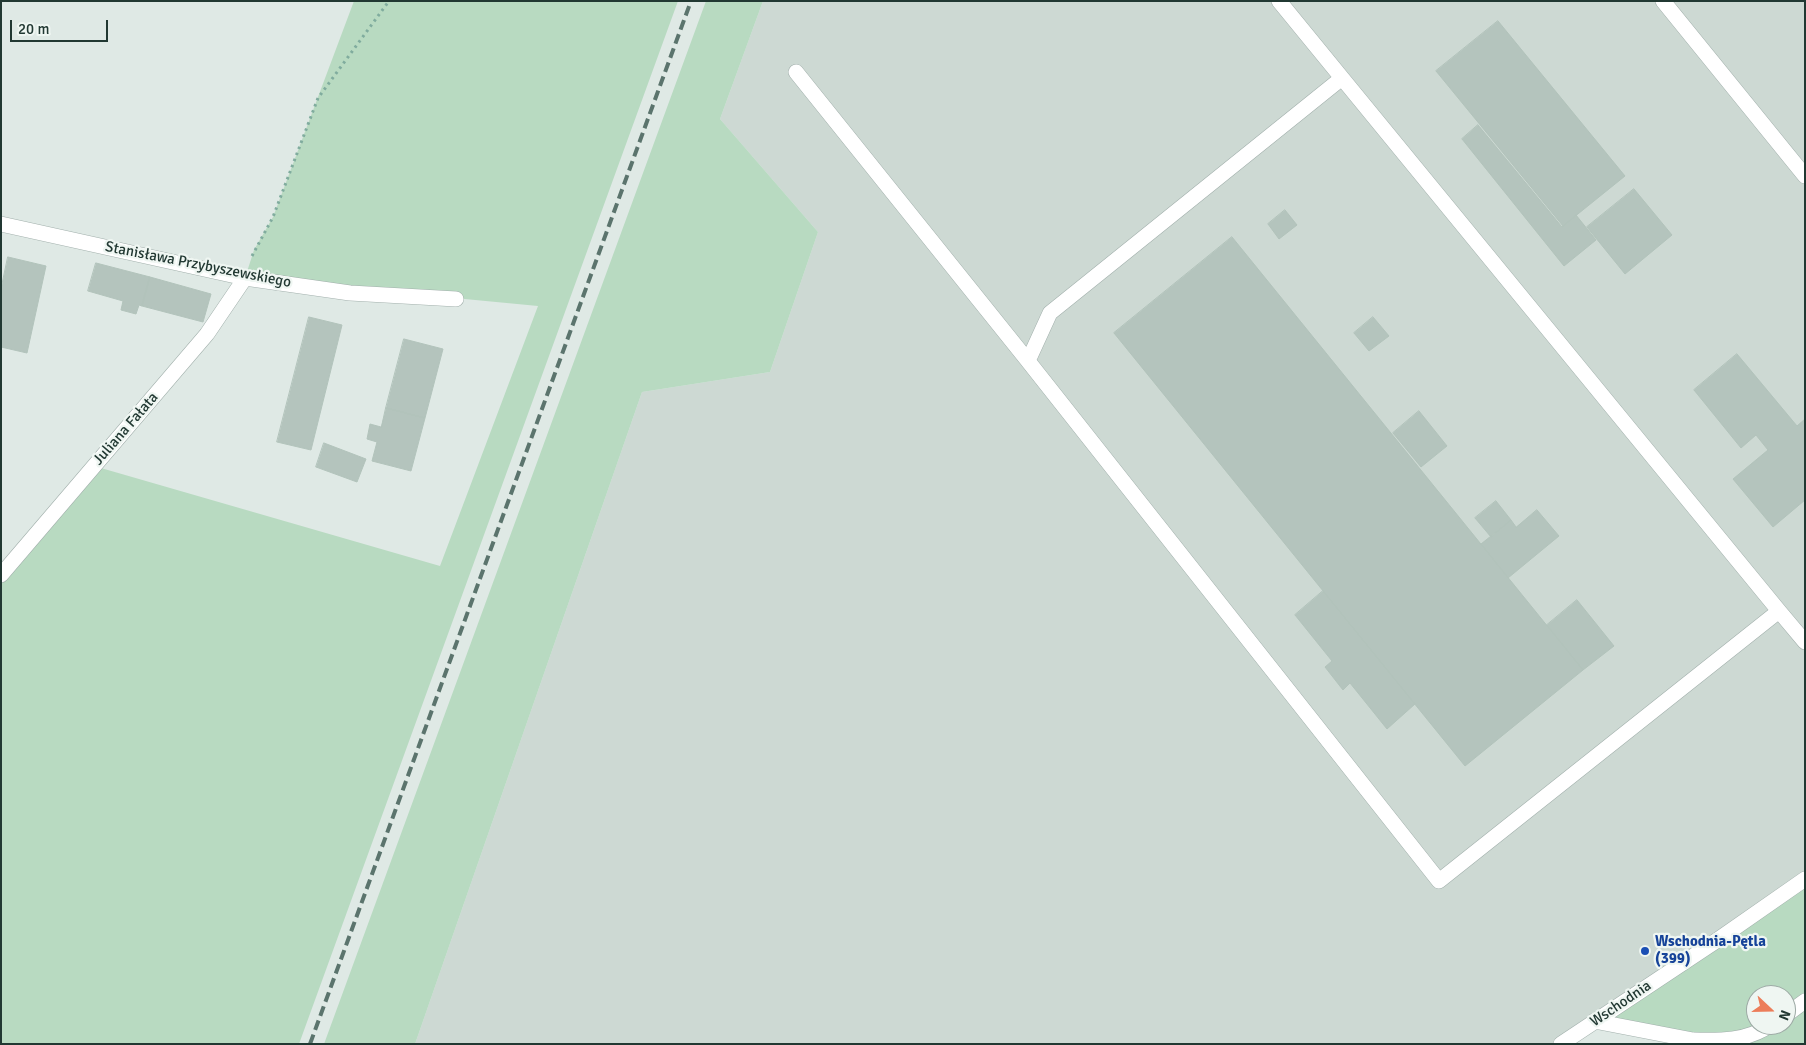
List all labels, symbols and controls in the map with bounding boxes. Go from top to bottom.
scale bar [12,10,110,42]
text: 20 m [18,20,49,38]
street label: Stanisława Przybyszewskiego [103,238,293,292]
street label: Juliana Fałata [90,389,162,469]
place label: Wschodnia-Pętla (399) [1655,933,1766,968]
marker: Wschodnia-Pętla (399) [1639,945,1651,957]
street label: Wschodnia [1587,977,1655,1031]
north arrow [1746,985,1796,1035]
text: N [1775,1008,1794,1023]

